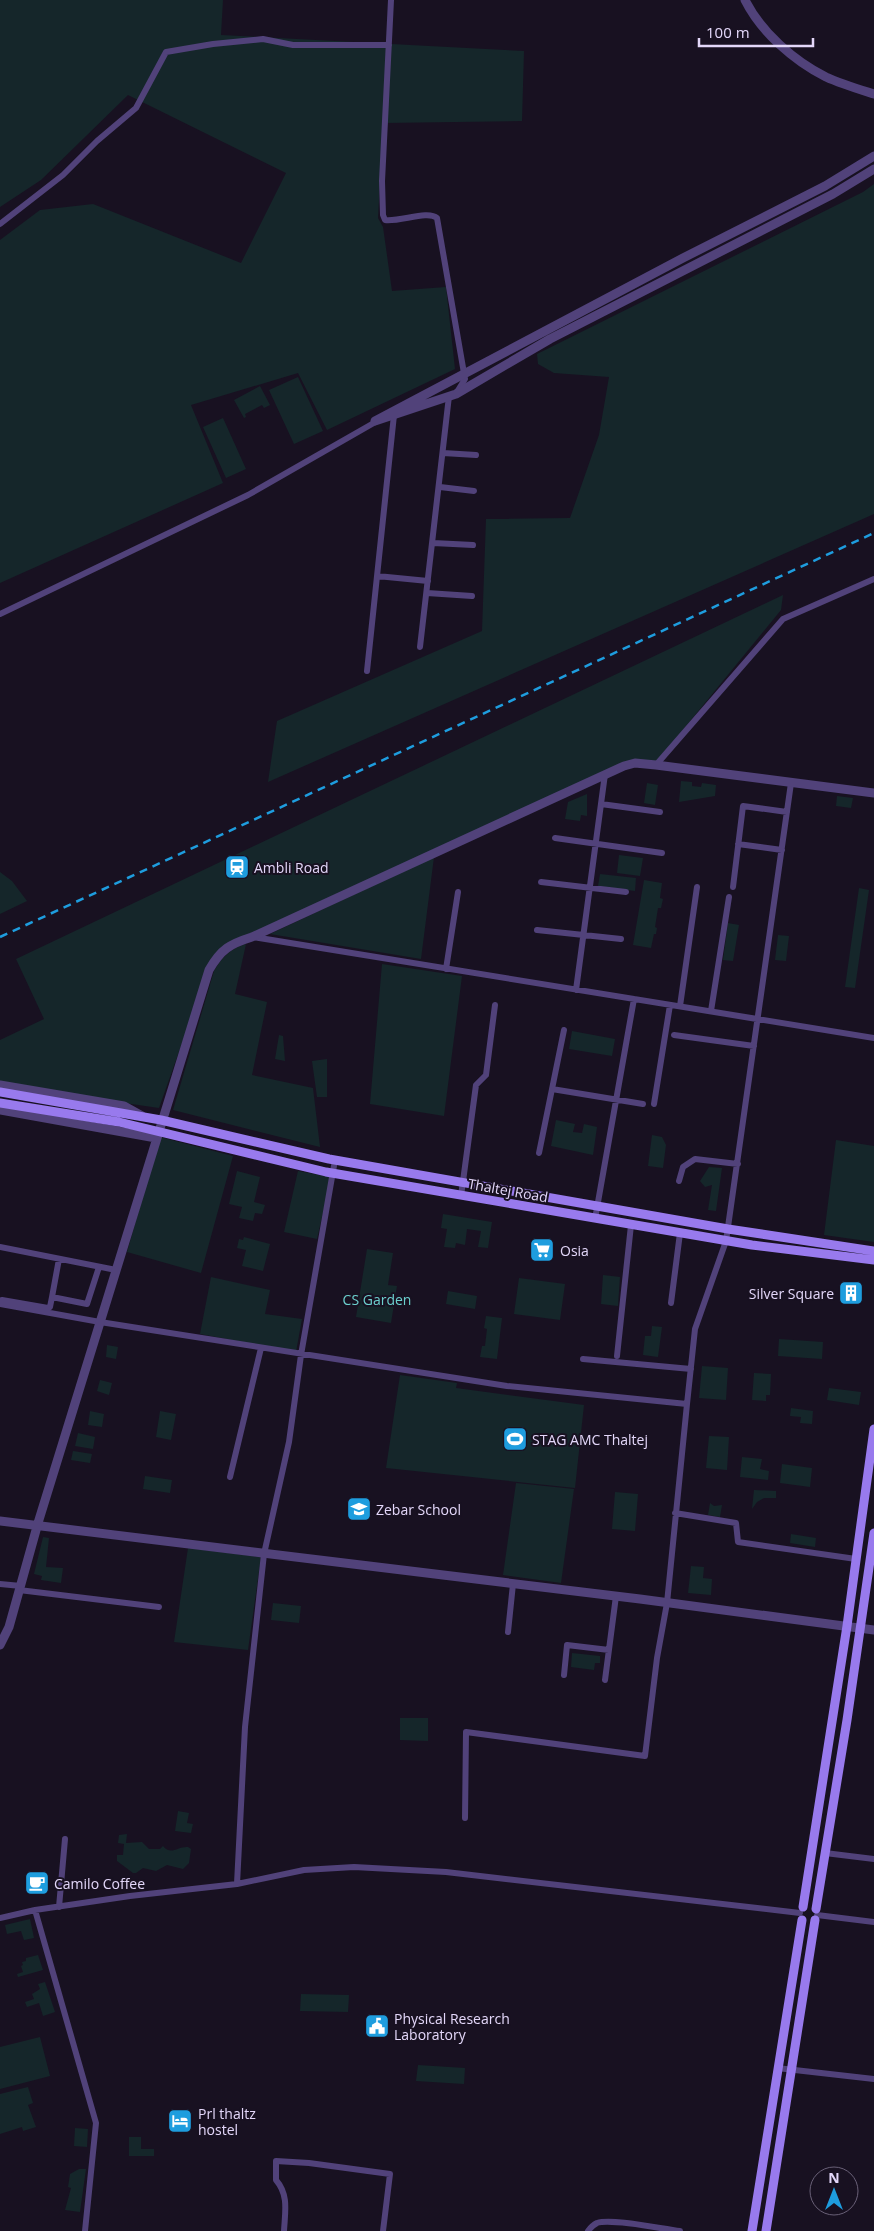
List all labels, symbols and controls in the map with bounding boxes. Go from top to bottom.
scale bar [699,15,813,47]
text: 100 m [706,22,750,42]
station icon: Ambli Road [224,854,250,880]
place label: Ambli Road [254,858,329,877]
street label: Thaltej Road [466,1174,550,1206]
supermarket icon: Osia [529,1237,555,1263]
place label: Osia [560,1241,589,1260]
building icon: Silver Square [838,1280,864,1306]
place label: Silver Square [749,1284,834,1303]
park label: CS Garden [343,1290,411,1309]
sports icon: STAG AMC Thaltej [502,1426,528,1452]
place label: STAG AMC Thaltej [532,1430,648,1449]
school or university icon: Zebar School [346,1496,372,1522]
place label: Zebar School [376,1500,461,1519]
cafe icon: Camilo Coffee [24,1870,50,1896]
place label: Camilo Coffee [54,1874,145,1893]
place label: Physical Research Laboratory [394,2009,510,2044]
public building icon: Physical Research Laboratory [364,2013,390,2039]
place label: Prl thaltz hostel [198,2104,256,2139]
hotel icon: Prl thaltz hostel [167,2108,193,2134]
north arrow [809,2166,859,2216]
text: N [828,2168,840,2187]

